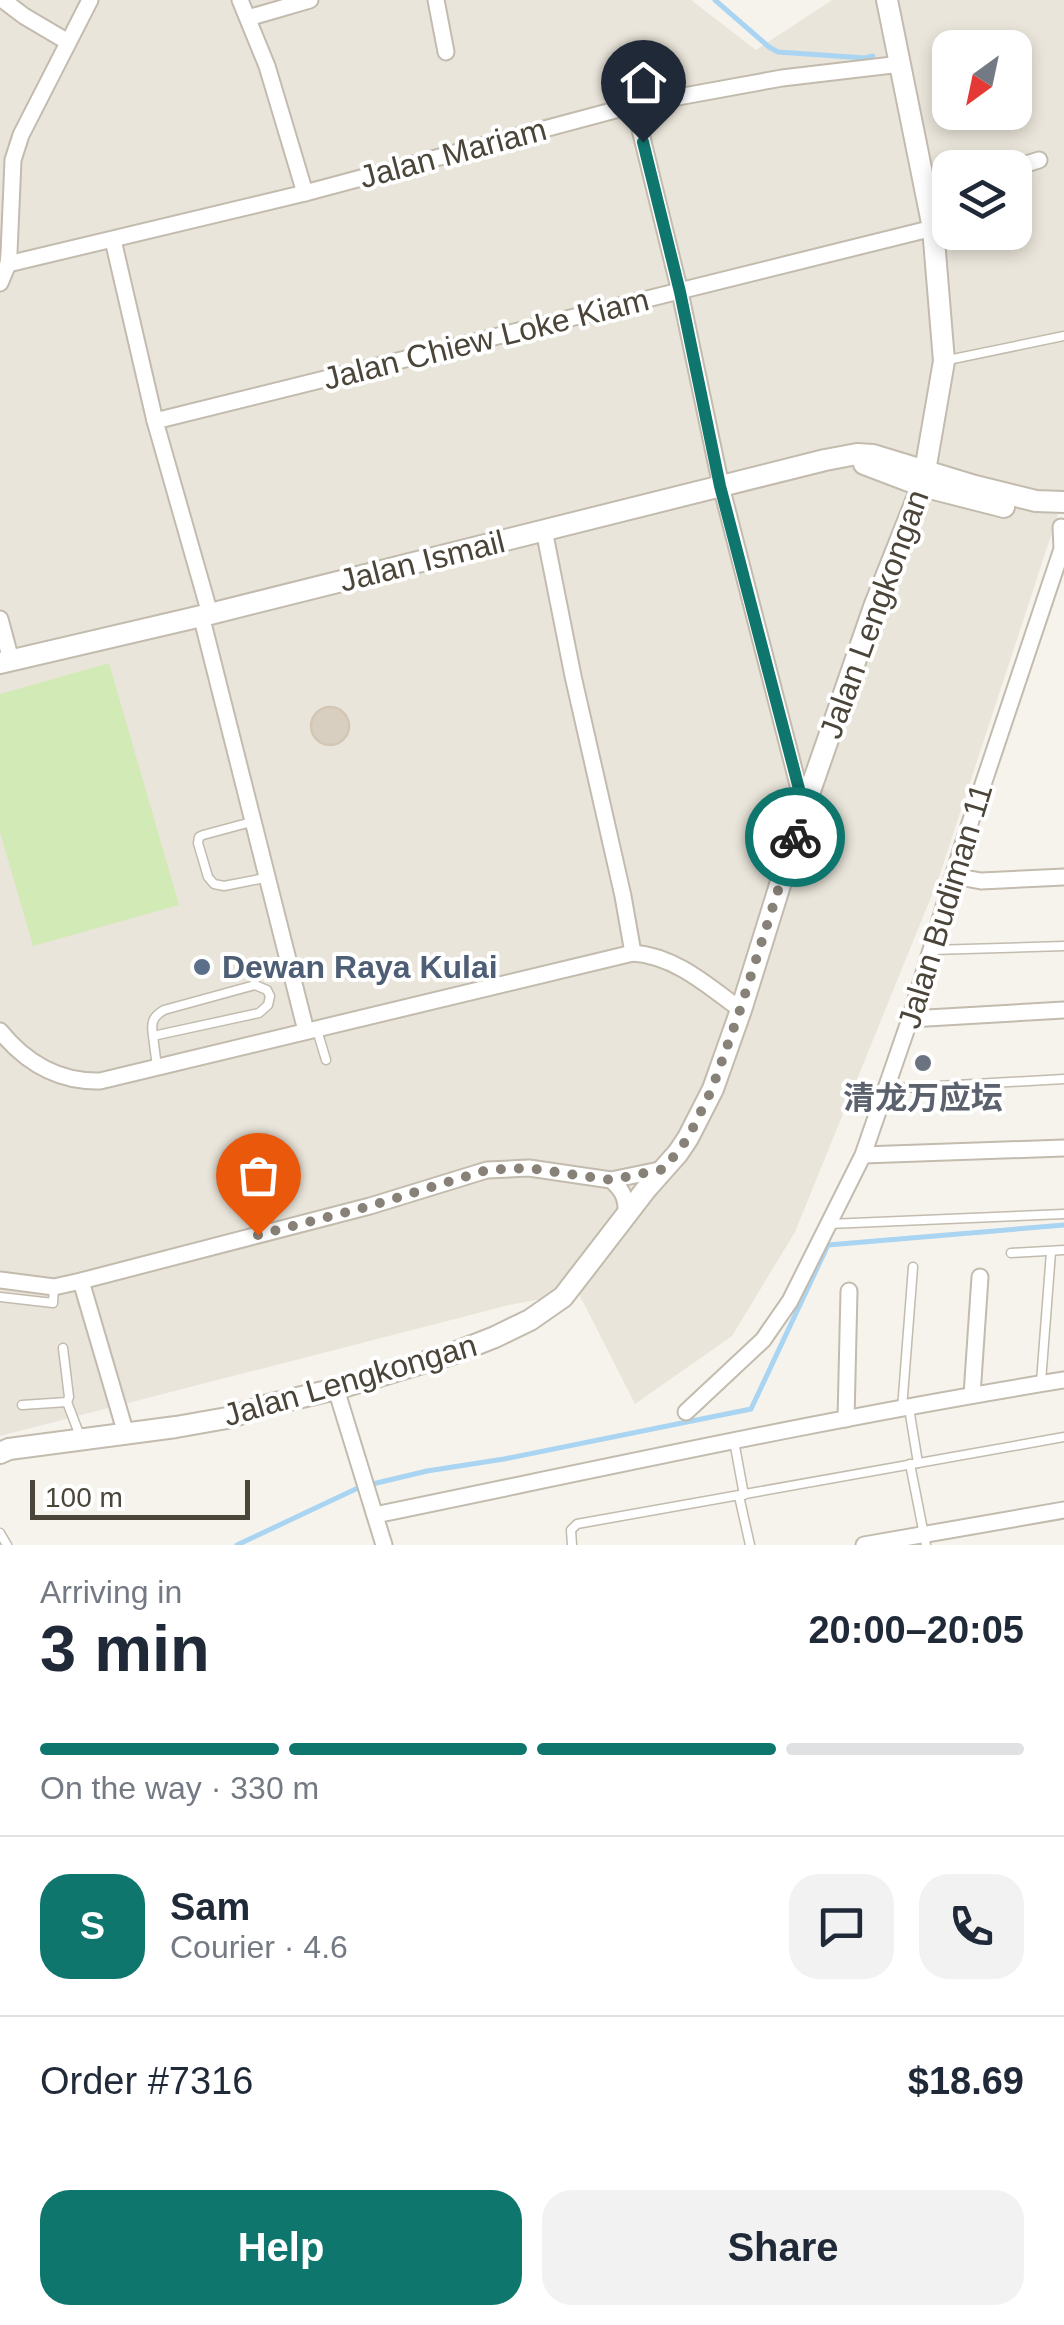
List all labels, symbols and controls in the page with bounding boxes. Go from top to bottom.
north arrow [932,30,1032,130]
map controls [932,30,1032,250]
pin [601,40,686,143]
icon: home [616,55,671,110]
street label: Jalan Mariam [356,111,550,195]
button: layers [932,150,1032,250]
street label: Jalan Chiew Loke Kiam [319,281,653,397]
street label: Jalan Lengkongan [812,485,936,743]
street label: Jalan Ismail [336,523,508,599]
street label: Jalan Budiman 11 [891,779,999,1033]
courier [745,787,845,887]
icon: bike [768,810,823,865]
place label: Dewan Raya Kulai [222,949,498,985]
marker: Dewan Raya Kulai [191,956,213,978]
marker: 清龙万应坛 [912,1052,934,1074]
place label: 清龙万应坛 [843,1080,1003,1116]
pin [216,1133,301,1236]
icon: bag [231,1148,286,1203]
street label: Jalan Lengkongan [219,1327,481,1433]
scale bar [30,1475,250,1520]
text: 100 m [45,1482,123,1513]
text: Arriving in [40,1574,182,1610]
text: 20:00–20:05 [808,1609,1024,1651]
text: 3 min [40,1612,210,1685]
text: On the way · 330 m [40,1770,319,1806]
button: chat [789,1874,894,1979]
button: phone [919,1874,1024,1979]
text: Sam [170,1886,250,1928]
text: S [80,1905,105,1947]
text: Courier · 4.6 [170,1929,348,1965]
text: Order #7316 [40,2060,253,2102]
text: $18.69 [908,2060,1024,2102]
button: Help [40,2190,522,2305]
button: Share [542,2190,1024,2305]

